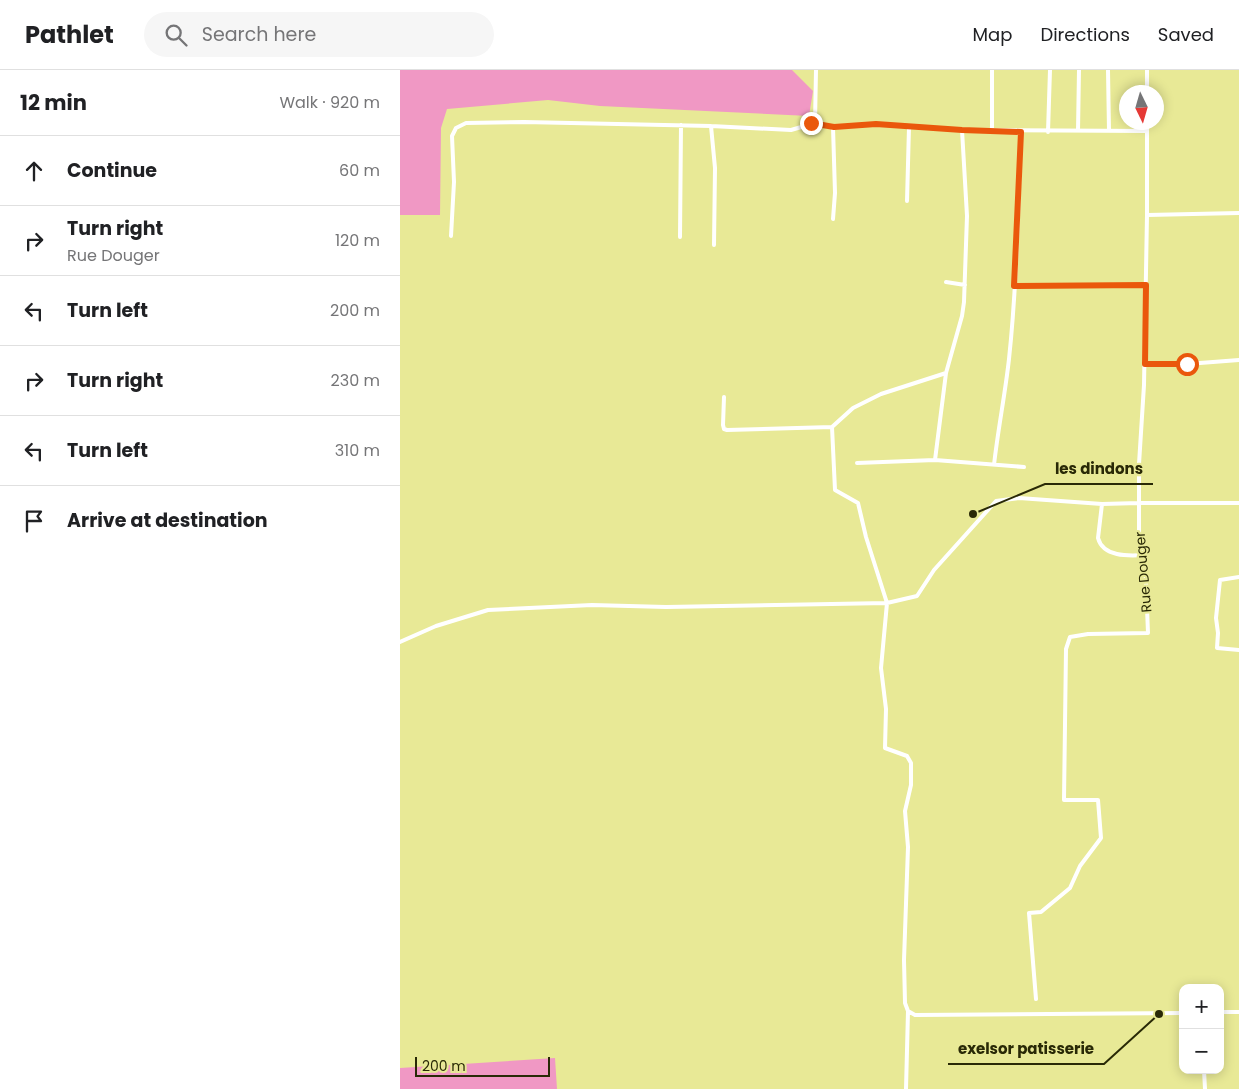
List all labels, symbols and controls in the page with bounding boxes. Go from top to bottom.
search box [144,12,494,57]
text: Pathlet [25,18,114,51]
icon: search [162,21,190,49]
text: Search here [202,21,316,48]
text: Map [973,22,1012,47]
text: Directions [1040,22,1130,47]
text: Saved [1158,22,1214,47]
north arrow [1119,85,1164,130]
text: 12 min [20,88,87,117]
text: Walk · 920 m [279,91,380,114]
route end [800,112,823,135]
icon: ahead [20,157,48,185]
text: Continue [67,157,157,184]
text: 60 m [339,159,380,182]
text: Turn right [67,215,163,242]
icon: right [20,227,48,255]
text: 120 m [335,229,380,252]
text: Rue Douger [67,244,160,267]
icon: left [20,297,48,325]
text: Turn left [67,297,148,324]
text: 200 m [330,299,380,322]
route start [1176,353,1199,376]
icon: right [20,367,48,395]
text: Turn right [67,367,163,394]
text: 230 m [331,369,380,392]
icon: left [20,437,48,465]
text: Turn left [67,437,148,464]
text: 310 m [335,439,380,462]
callout: les dindons [1045,454,1153,484]
text: les dindons [1055,458,1143,479]
icon: arrive [20,507,48,535]
text: Arrive at destination [67,507,268,534]
street label: Rue Douger [1130,531,1156,613]
map controls [1179,984,1224,1074]
button: + [1179,984,1224,1029]
button: − [1179,1029,1224,1074]
callout: exelsor patisserie [948,1034,1104,1064]
text: exelsor patisserie [958,1038,1094,1059]
scale bar [415,1054,550,1077]
text: 200 m [422,1056,466,1076]

